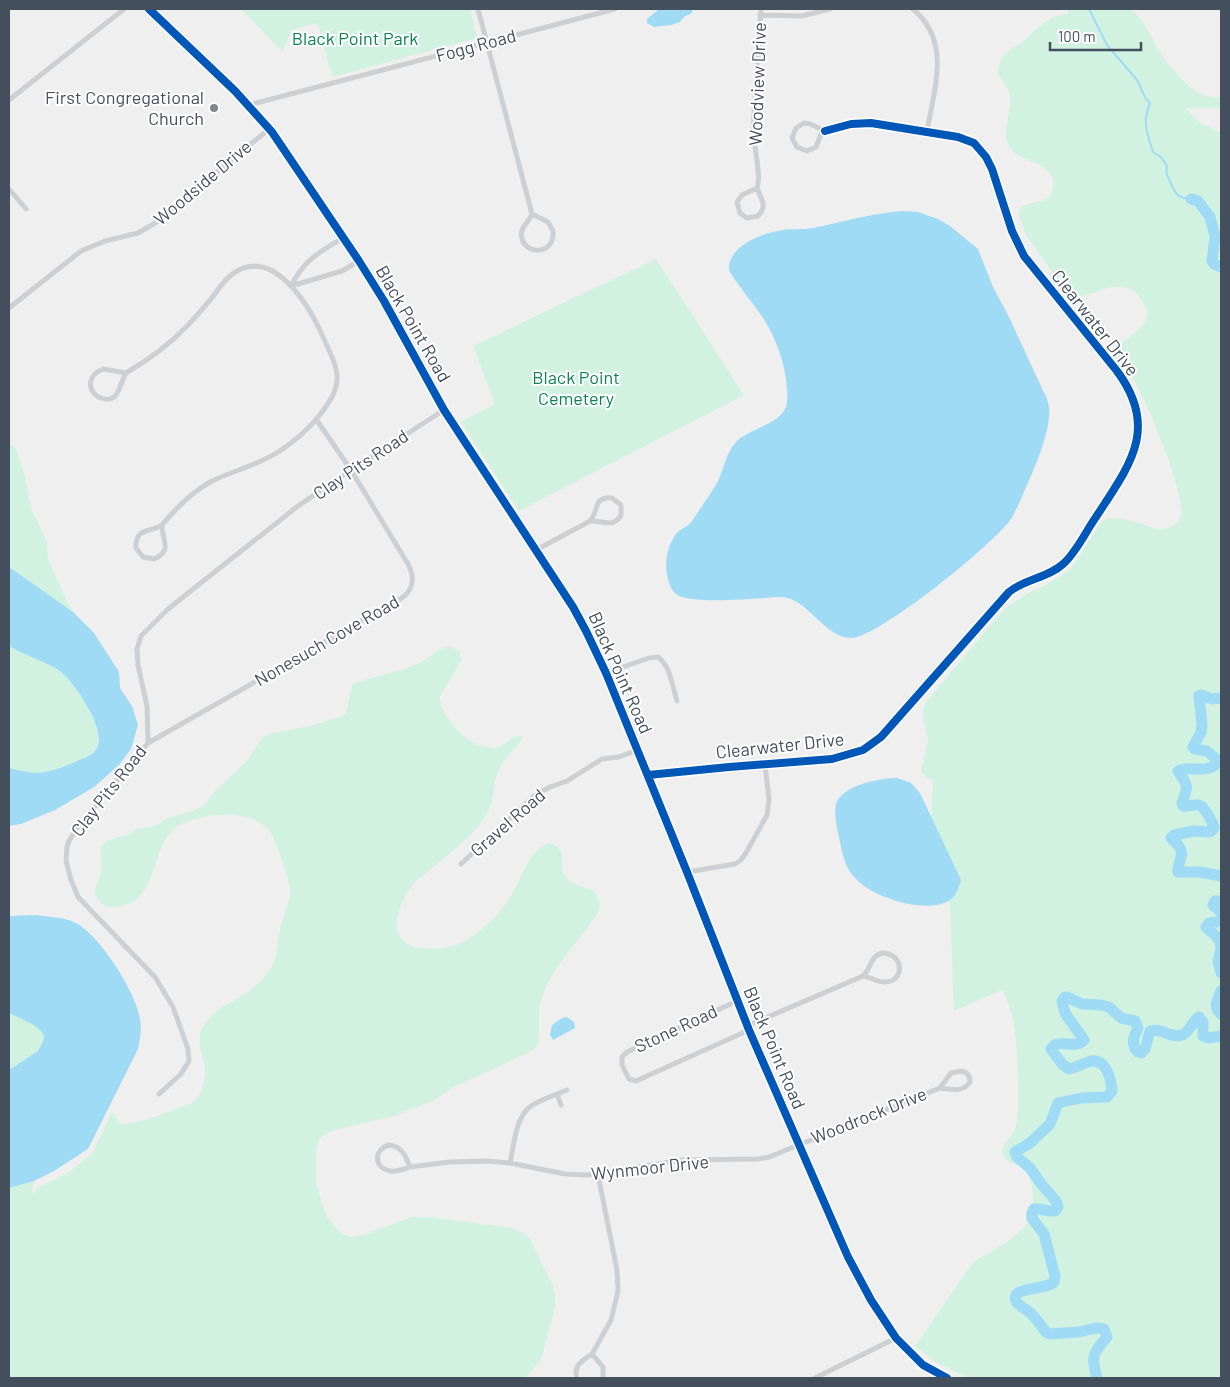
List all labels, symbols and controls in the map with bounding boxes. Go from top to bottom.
scale bar [1050,20,1141,52]
street label: Woodview Drive [744,22,770,146]
street label: Fogg Road [433,24,518,66]
park label: Black Point Park [292,27,418,49]
text: 100 m [1058,27,1096,45]
place label: First Congregational Church [45,86,204,129]
marker: First Congregational Church [208,102,220,114]
street label: Woodside Drive [149,135,256,229]
street label: Black Point Road [372,261,456,386]
street label: Clearwater Drive [1047,265,1144,380]
park label: Black Point Cemetery [532,366,620,409]
street label: Clay Pits Road [309,424,412,504]
street label: Nonesuch Cove Road [250,590,403,691]
street label: Black Point Road [584,608,658,737]
street label: Clearwater Drive [715,727,845,763]
street label: Clay Pits Road [66,740,151,840]
street label: Gravel Road [465,784,549,861]
street label: Black Point Road [739,983,811,1112]
street label: Stone Road [631,999,721,1057]
street label: Woodrock Drive [808,1082,930,1148]
street label: Wynmoor Drive [590,1150,710,1184]

